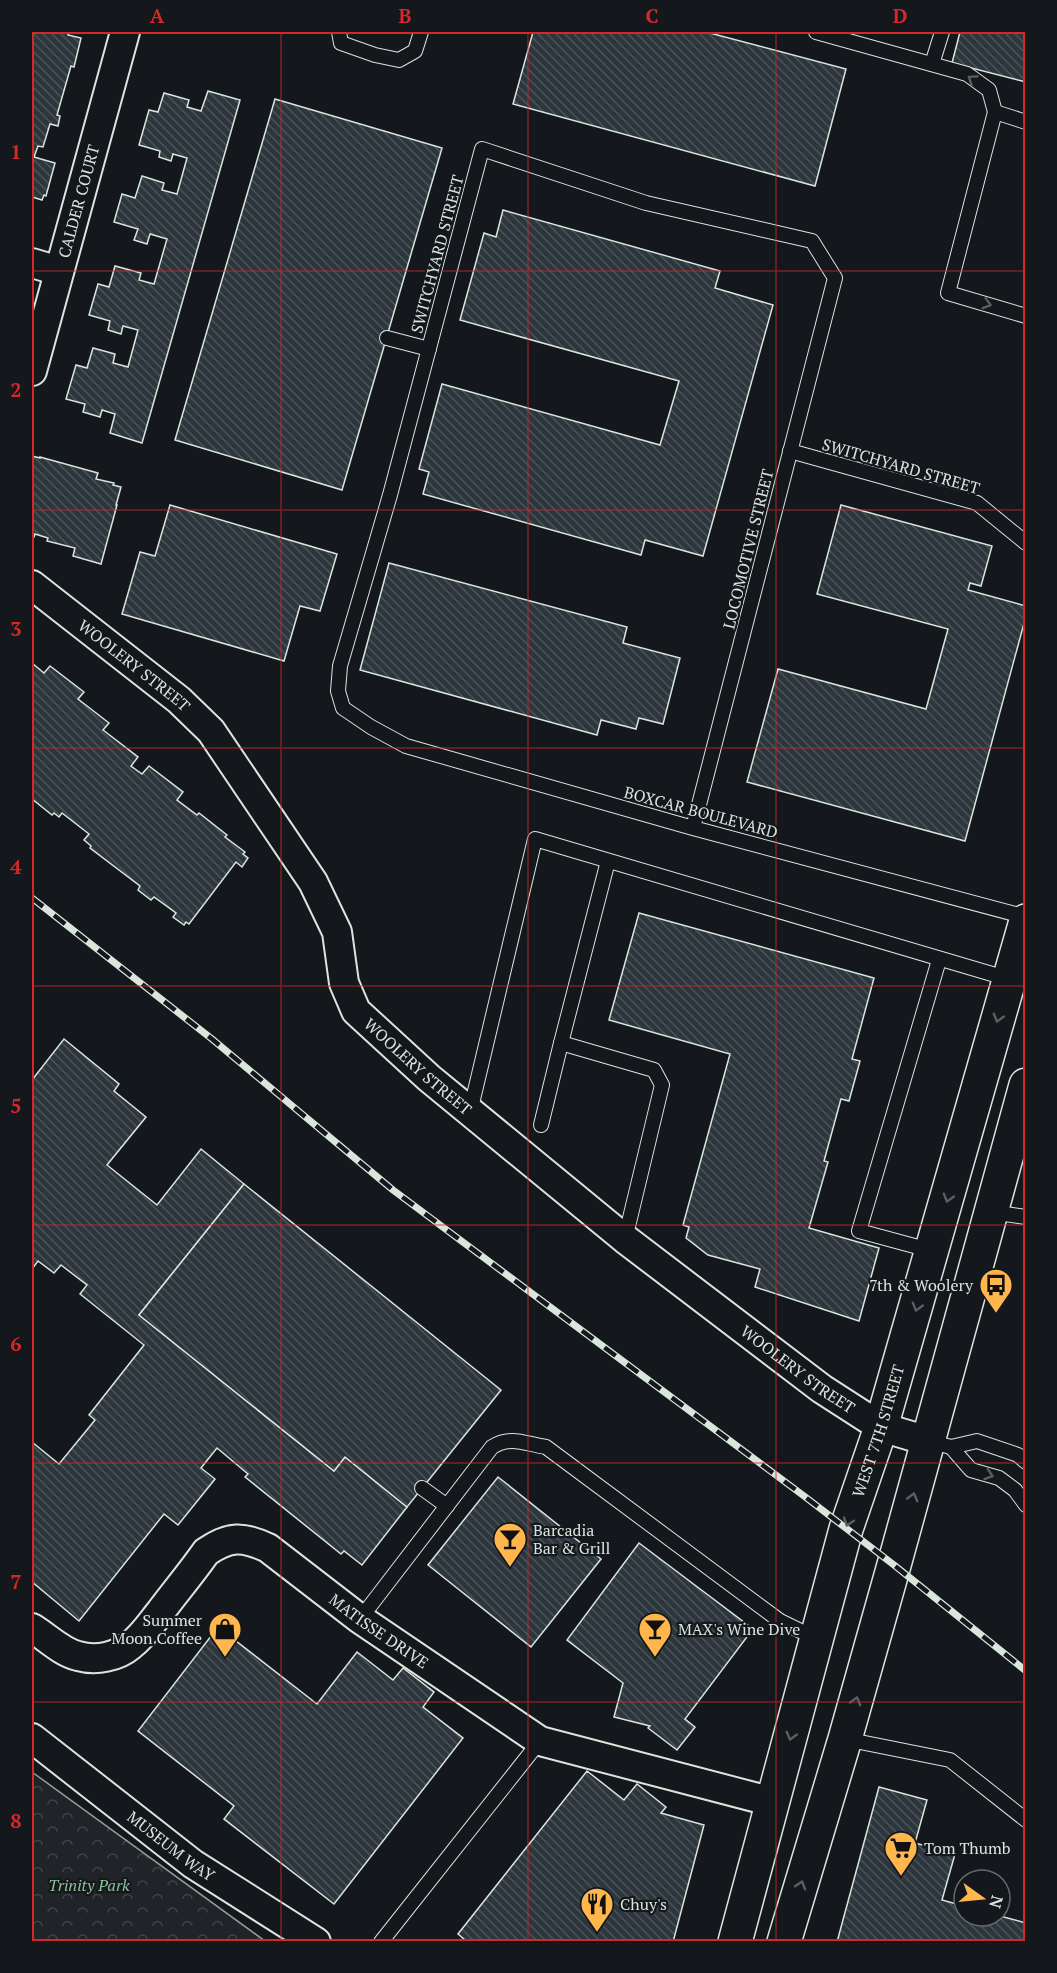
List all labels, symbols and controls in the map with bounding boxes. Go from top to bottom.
text: A [150,2,165,29]
text: B [399,2,412,29]
text: C [645,2,659,29]
text: D [893,2,907,29]
one-way arrow [968,75,979,86]
text: 1 [10,138,22,165]
street label: CALDER COURT [53,142,105,260]
street label: SWITCHYARD STREET [405,172,469,336]
one-way arrow [981,297,992,309]
text: 2 [10,376,22,403]
street label: SWITCHYARD STREET [820,433,982,499]
street label: LOCOMOTIVE STREET [717,467,779,631]
street label: WOOLERY STREET [74,614,195,716]
text: 3 [10,615,22,642]
street label: BOXCAR BOULEVARD [622,781,780,843]
text: 4 [10,853,22,880]
one-way arrow [993,1012,1005,1023]
street label: WOOLERY STREET [359,1013,477,1120]
text: 5 [10,1092,22,1119]
one-way arrow [943,1192,955,1203]
bus stop icon: 7th & Woolery [978,1267,1014,1314]
place label: 7th & Woolery [869,1274,974,1296]
one-way arrow [911,1302,924,1312]
street label: WOOLERY STREET [736,1320,859,1418]
text: 6 [10,1330,22,1357]
street label: WEST 7TH STREET [847,1362,909,1500]
one-way arrow [983,1468,994,1480]
one-way arrow [905,1492,918,1502]
one-way arrow [843,1516,856,1527]
place label: Barcadia Bar & Grill [533,1519,611,1559]
bar icon: Barcadia Bar & Grill [492,1521,528,1568]
text: 7 [10,1568,22,1595]
street label: MATISSE DRIVE [325,1588,433,1673]
place label: Summer Moon Coffee [112,1609,203,1649]
shop icon: Summer Moon Coffee [207,1611,243,1658]
bar icon: MAX's Wine Dive [637,1611,673,1658]
place label: MAX's Wine Dive [678,1618,800,1640]
one-way arrow [848,1696,861,1706]
one-way arrow [785,1731,798,1741]
street label: MUSEUM WAY [123,1806,220,1886]
text: 8 [10,1807,22,1834]
supermarket icon: Tom Thumb [883,1830,919,1877]
place label: Tom Thumb [924,1837,1011,1859]
north arrow [952,1868,1012,1928]
park label: Trinity Park [48,1874,130,1896]
one-way arrow [794,1881,806,1891]
restaurant icon: Chuy's [579,1886,615,1933]
place label: Chuy's [620,1893,667,1915]
text: N [984,1893,1009,1911]

